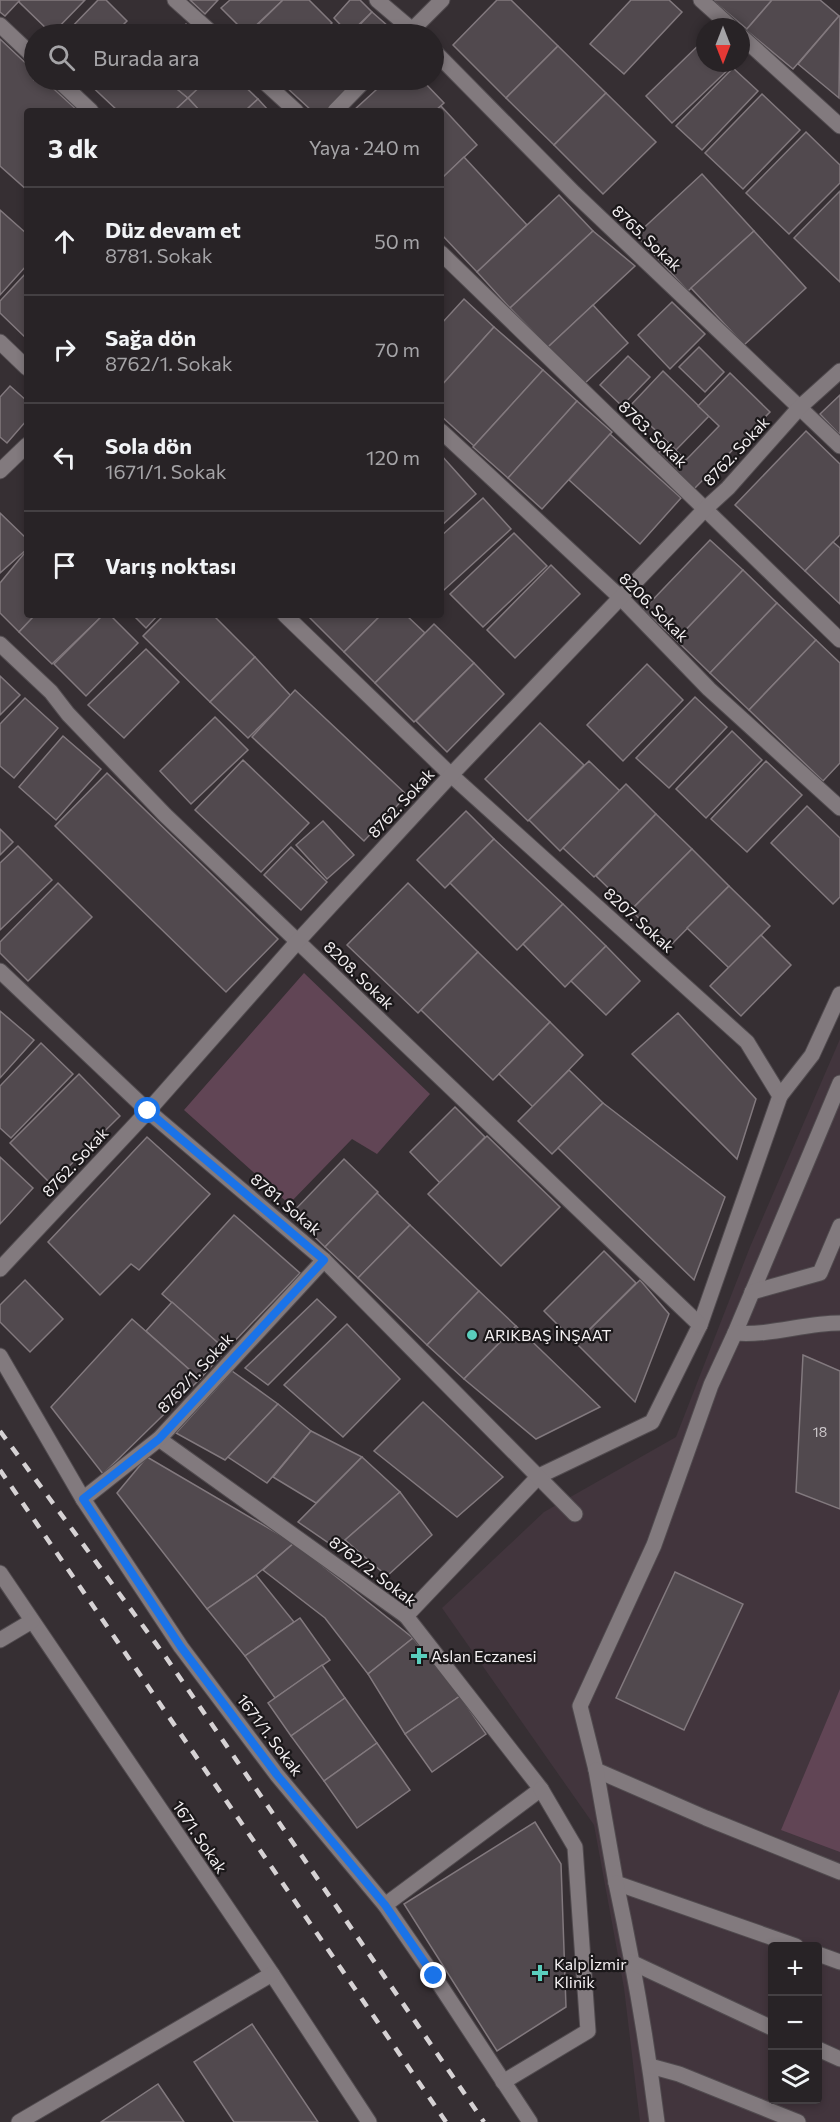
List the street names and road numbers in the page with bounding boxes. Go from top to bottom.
street label: 8765. Sokak [609,201,686,275]
street label: 8763. Sokak [615,396,692,471]
street label: 8762. Sokak [699,412,773,489]
street label: 8206. Sokak [616,568,693,645]
street label: 8762. Sokak [364,764,438,841]
street label: 8207. Sokak [600,883,679,956]
street label: 8208. Sokak [320,937,399,1013]
street label: 8762. Sokak [38,1123,112,1200]
street label: 8781. Sokak [247,1169,326,1239]
street label: 8762/1. Sokak [153,1329,237,1416]
street label: 8762/2. Sokak [326,1532,421,1610]
street label: 1671/1. Sokak [234,1690,307,1780]
street label: 1671. Sokak [169,1797,232,1877]

